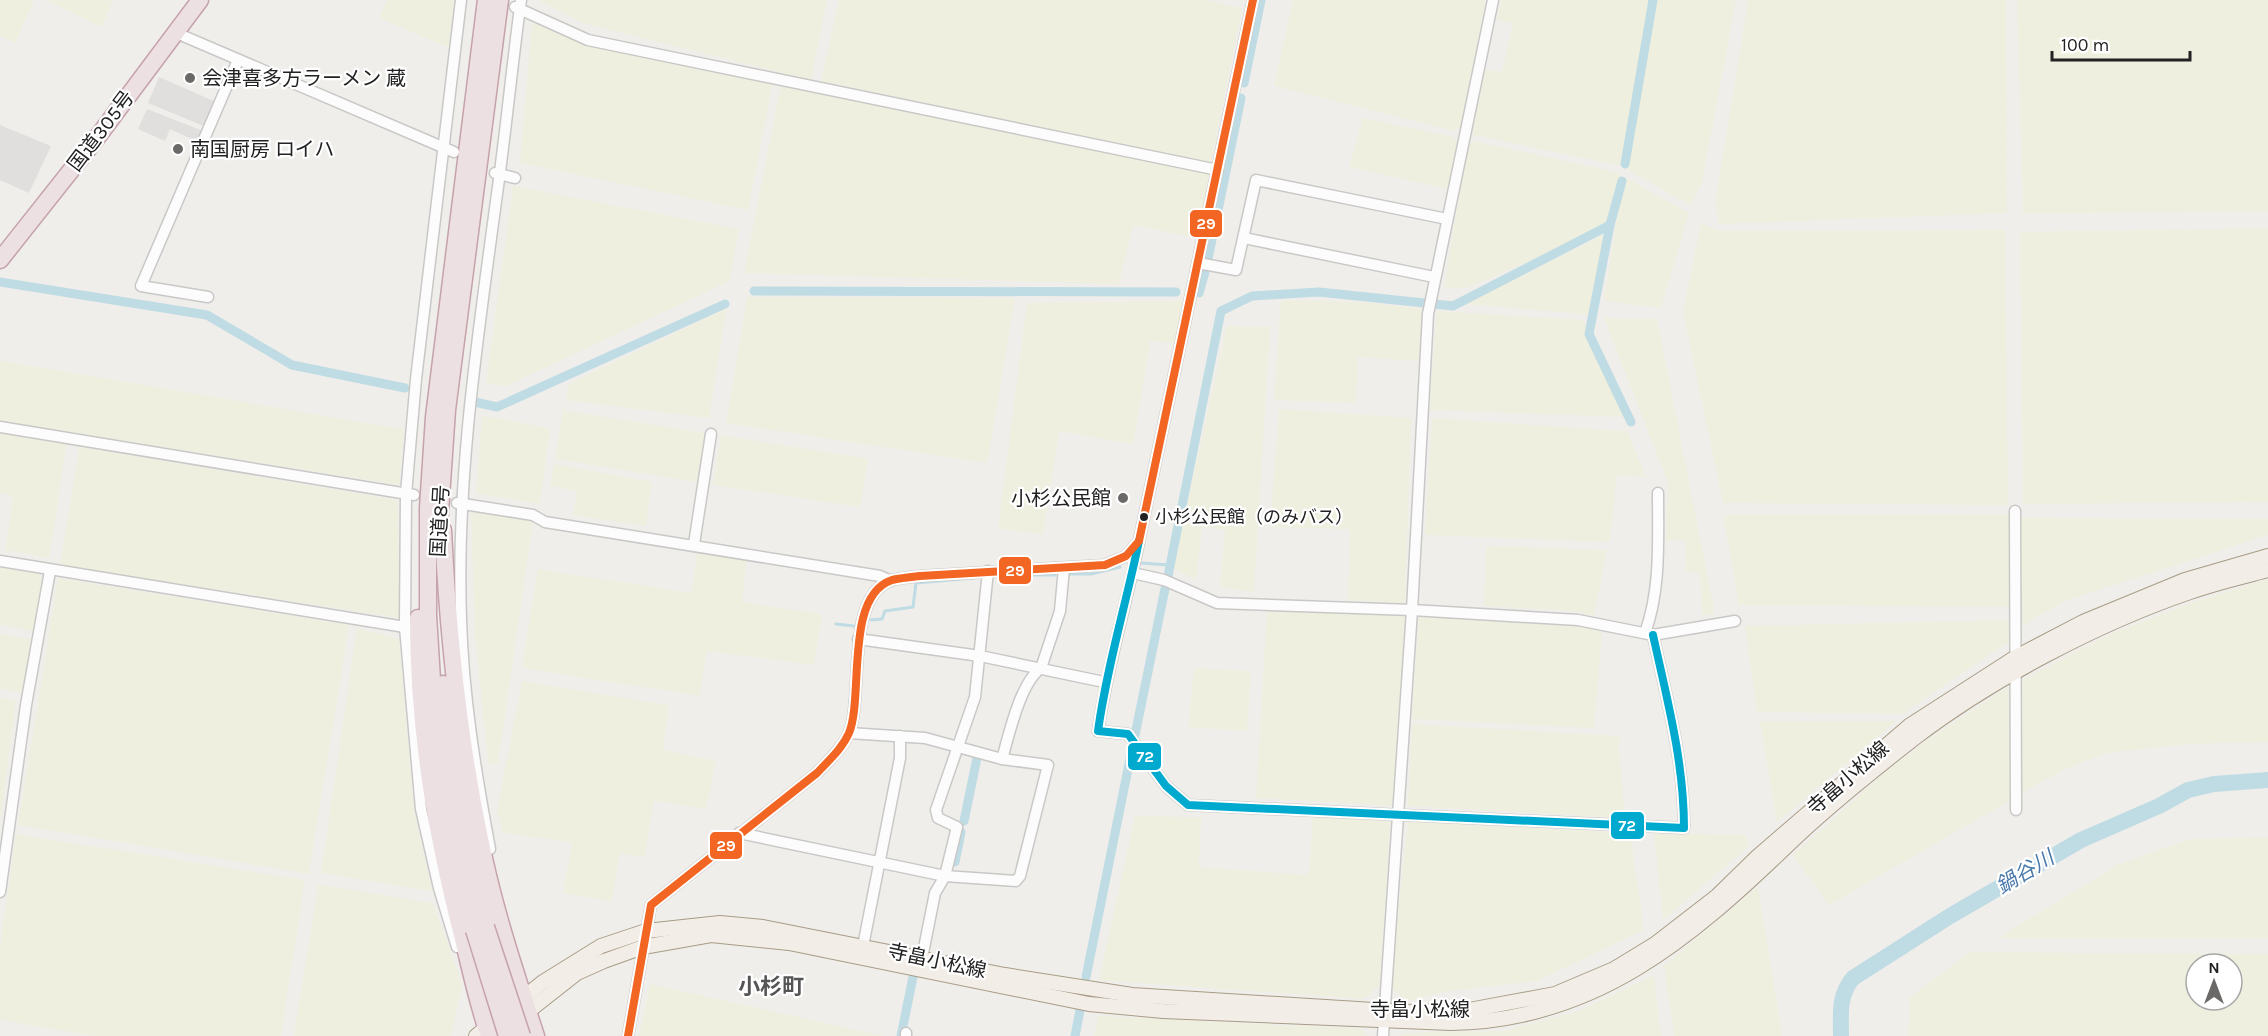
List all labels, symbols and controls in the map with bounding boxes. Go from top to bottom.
scale bar [2052,24,2190,62]
text: 100 m [2061,34,2109,56]
place label: 会津喜多方ラーメン 蔵 [202,67,406,90]
marker: 会津喜多方ラーメン 蔵 [183,71,197,85]
street label: 国道305号 [63,86,139,176]
place label: 南国厨房 ロイハ [190,138,334,161]
marker: 南国厨房 ロイハ [171,142,185,156]
line badge: 29 [1189,209,1223,238]
text: 29 [1196,214,1216,233]
street label: 国道8号 [427,484,453,558]
place label: 小杉公民館 [1011,487,1111,510]
marker: 小杉公民館 [1116,491,1130,505]
place label: 小杉公民館（のみバス） [1155,506,1353,528]
marker: 小杉公民館（のみバス） [1138,511,1150,523]
line badge: 29 [998,556,1032,585]
text: 29 [1005,561,1025,580]
street label: 寺畠小松線 [1803,737,1893,819]
line badge: 72 [1127,742,1162,771]
text: 72 [1136,747,1154,766]
line badge: 72 [1610,811,1645,840]
text: 72 [1618,816,1636,835]
line badge: 29 [709,831,743,860]
text: 29 [716,836,736,855]
water label: 鍋谷川 [1992,844,2060,899]
street label: 寺畠小松線 [886,939,988,983]
north arrow [2184,952,2244,1012]
text: N [2208,958,2220,977]
district label: 小杉町 [738,974,804,1000]
street label: 寺畠小松線 [1370,998,1470,1021]

